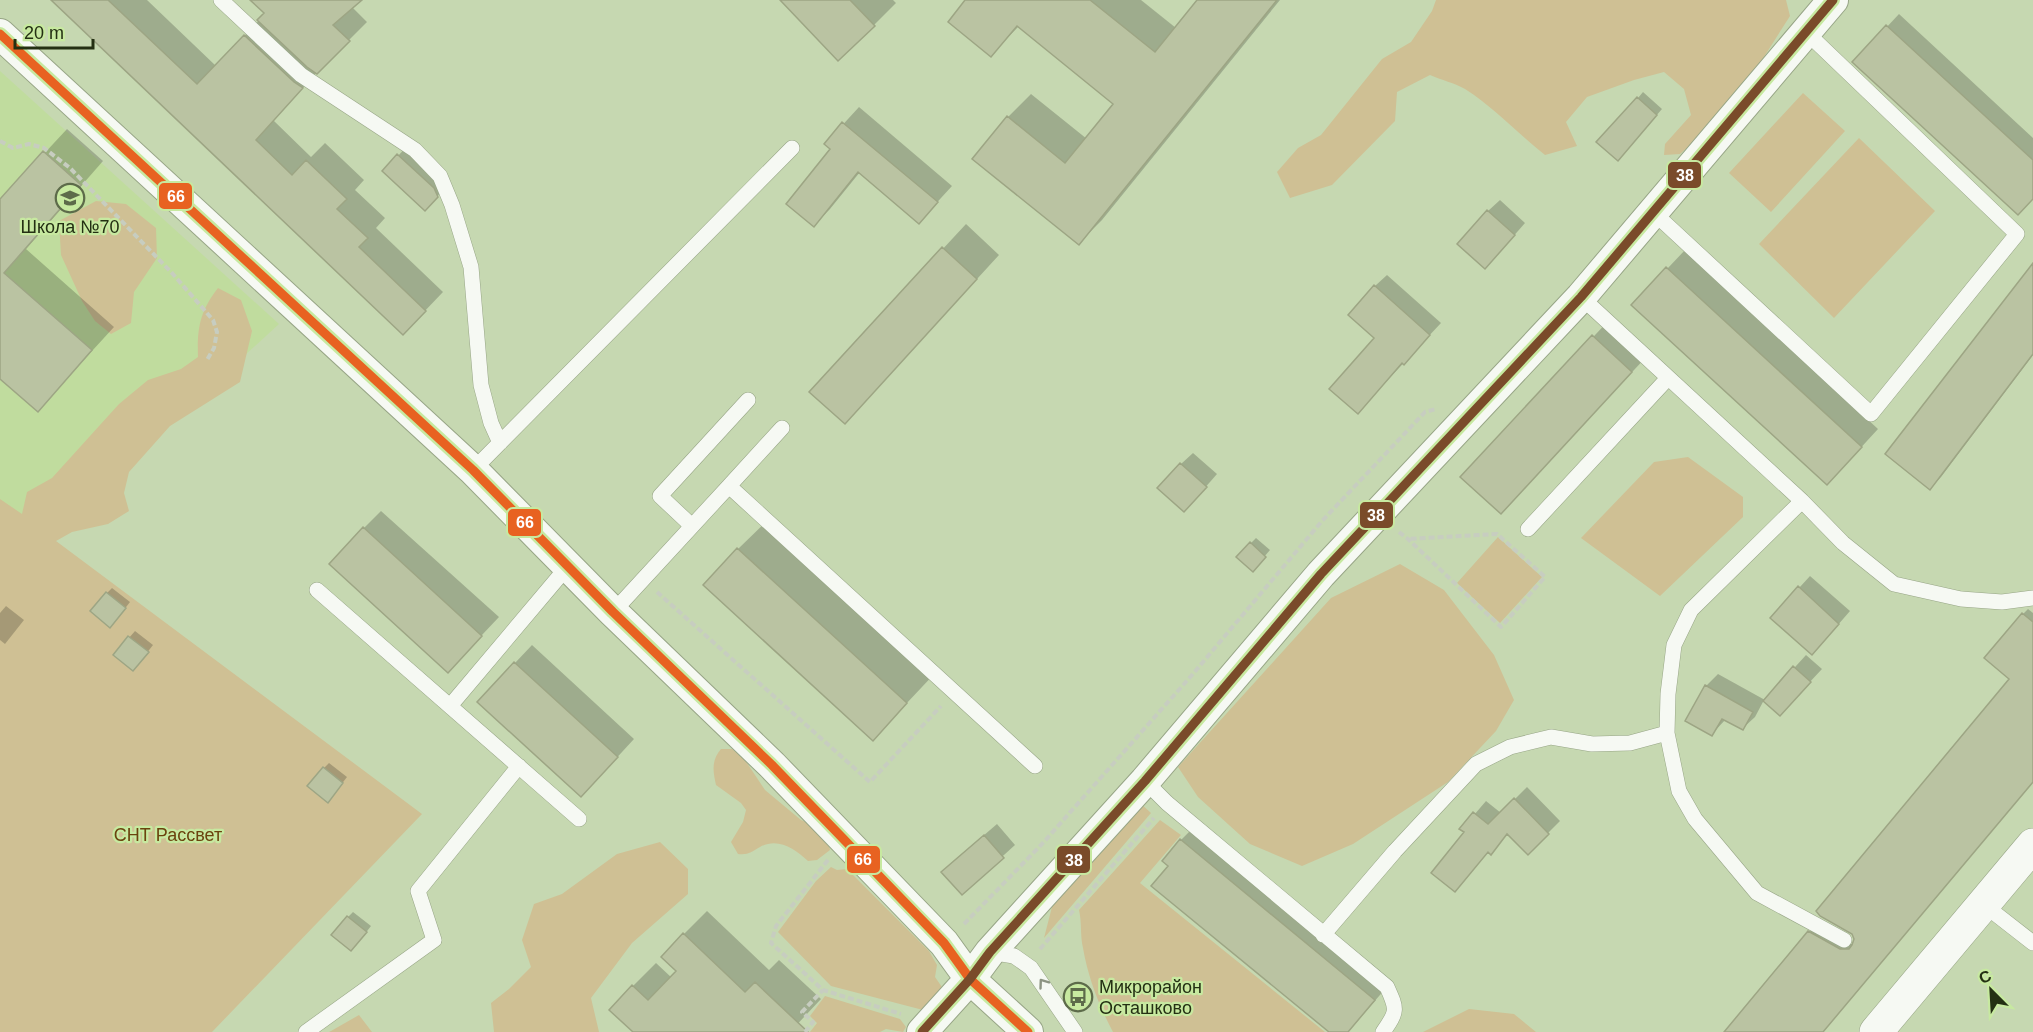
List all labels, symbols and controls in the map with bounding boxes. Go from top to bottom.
scale bar [15,12,93,50]
text: 20 m [24,23,64,43]
line badge: 38 [1667,161,1702,189]
text: 38 [1676,167,1694,184]
school or university icon: Школа №70 [54,182,86,214]
line badge: 66 [158,182,193,210]
text: 66 [167,188,185,205]
place label: Школа №70 [20,217,120,237]
line badge: 38 [1359,501,1394,529]
text: 38 [1367,507,1385,524]
line badge: 66 [507,508,542,537]
text: 66 [516,514,534,531]
park label: СНТ Рассвет [114,825,222,845]
line badge: 66 [846,845,881,874]
line badge: 38 [1056,845,1091,874]
text: 66 [854,851,872,868]
text: 38 [1065,852,1083,869]
north arrow [1961,960,2021,1020]
text: С [1976,966,1994,987]
place label: Микрорайон Осташково [1099,977,1202,1018]
one-way arrow [1039,979,1050,990]
bus stop icon: Микрорайон Осташково [1062,981,1094,1013]

